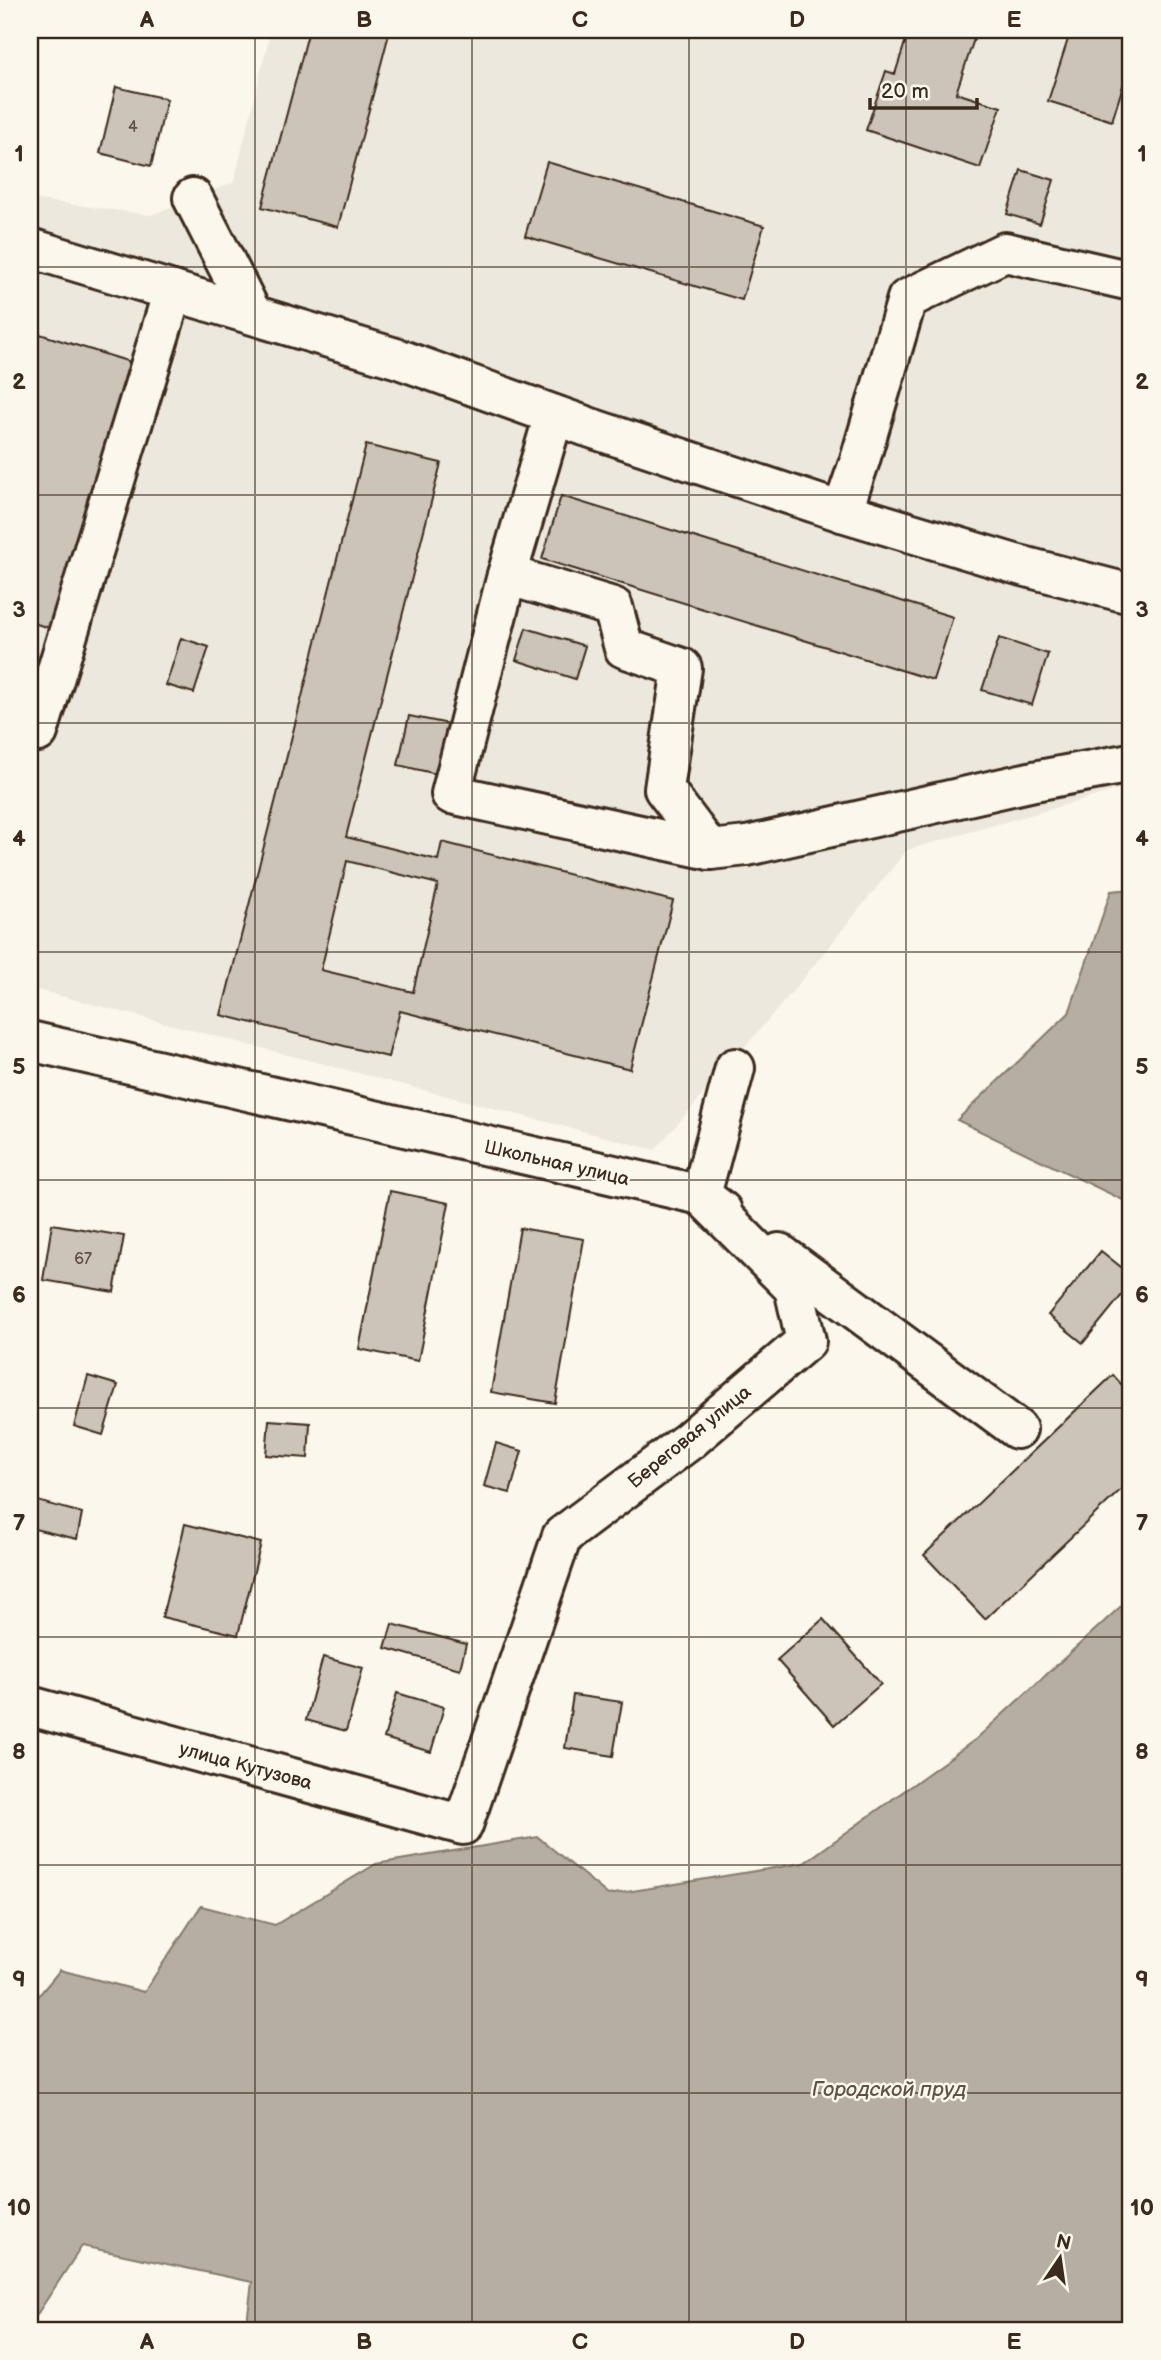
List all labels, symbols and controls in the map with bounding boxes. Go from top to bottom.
text: A [139,6,155,34]
text: B [356,6,372,34]
text: C [572,6,588,34]
text: D [789,6,805,34]
text: E [1007,6,1022,34]
scale bar [870,66,977,110]
text: 20 m [881,79,929,104]
house number: 4 [128,118,138,137]
text: 1 [14,140,24,168]
text: 1 [1137,140,1147,168]
text: 2 [12,368,26,396]
text: 2 [1135,368,1149,396]
text: 3 [12,596,26,624]
text: 3 [1135,596,1149,624]
text: 4 [12,825,26,853]
text: 4 [1135,825,1149,853]
text: 5 [12,1053,26,1081]
text: 5 [1135,1053,1149,1081]
street label: Школьная улица [482,1136,632,1191]
house number: 67 [74,1250,92,1269]
text: 6 [12,1281,26,1309]
text: 6 [1135,1281,1149,1309]
street label: Береговая улица [624,1381,756,1494]
text: 7 [13,1509,26,1537]
text: 7 [1136,1509,1149,1537]
text: 8 [12,1738,26,1766]
street label: улица Кутузова [177,1738,315,1795]
text: 8 [1135,1738,1149,1766]
text: 9 [12,1966,26,1994]
text: 9 [1135,1966,1149,1994]
water label: Городской пруд [812,2077,967,2102]
text: 10 [7,2194,31,2222]
text: 10 [1130,2194,1154,2222]
north arrow [1024,2224,1094,2294]
text: N [1054,2230,1073,2256]
text: A [139,2328,155,2356]
text: B [356,2328,372,2356]
text: C [572,2328,588,2356]
text: D [789,2328,805,2356]
text: E [1007,2328,1022,2356]

